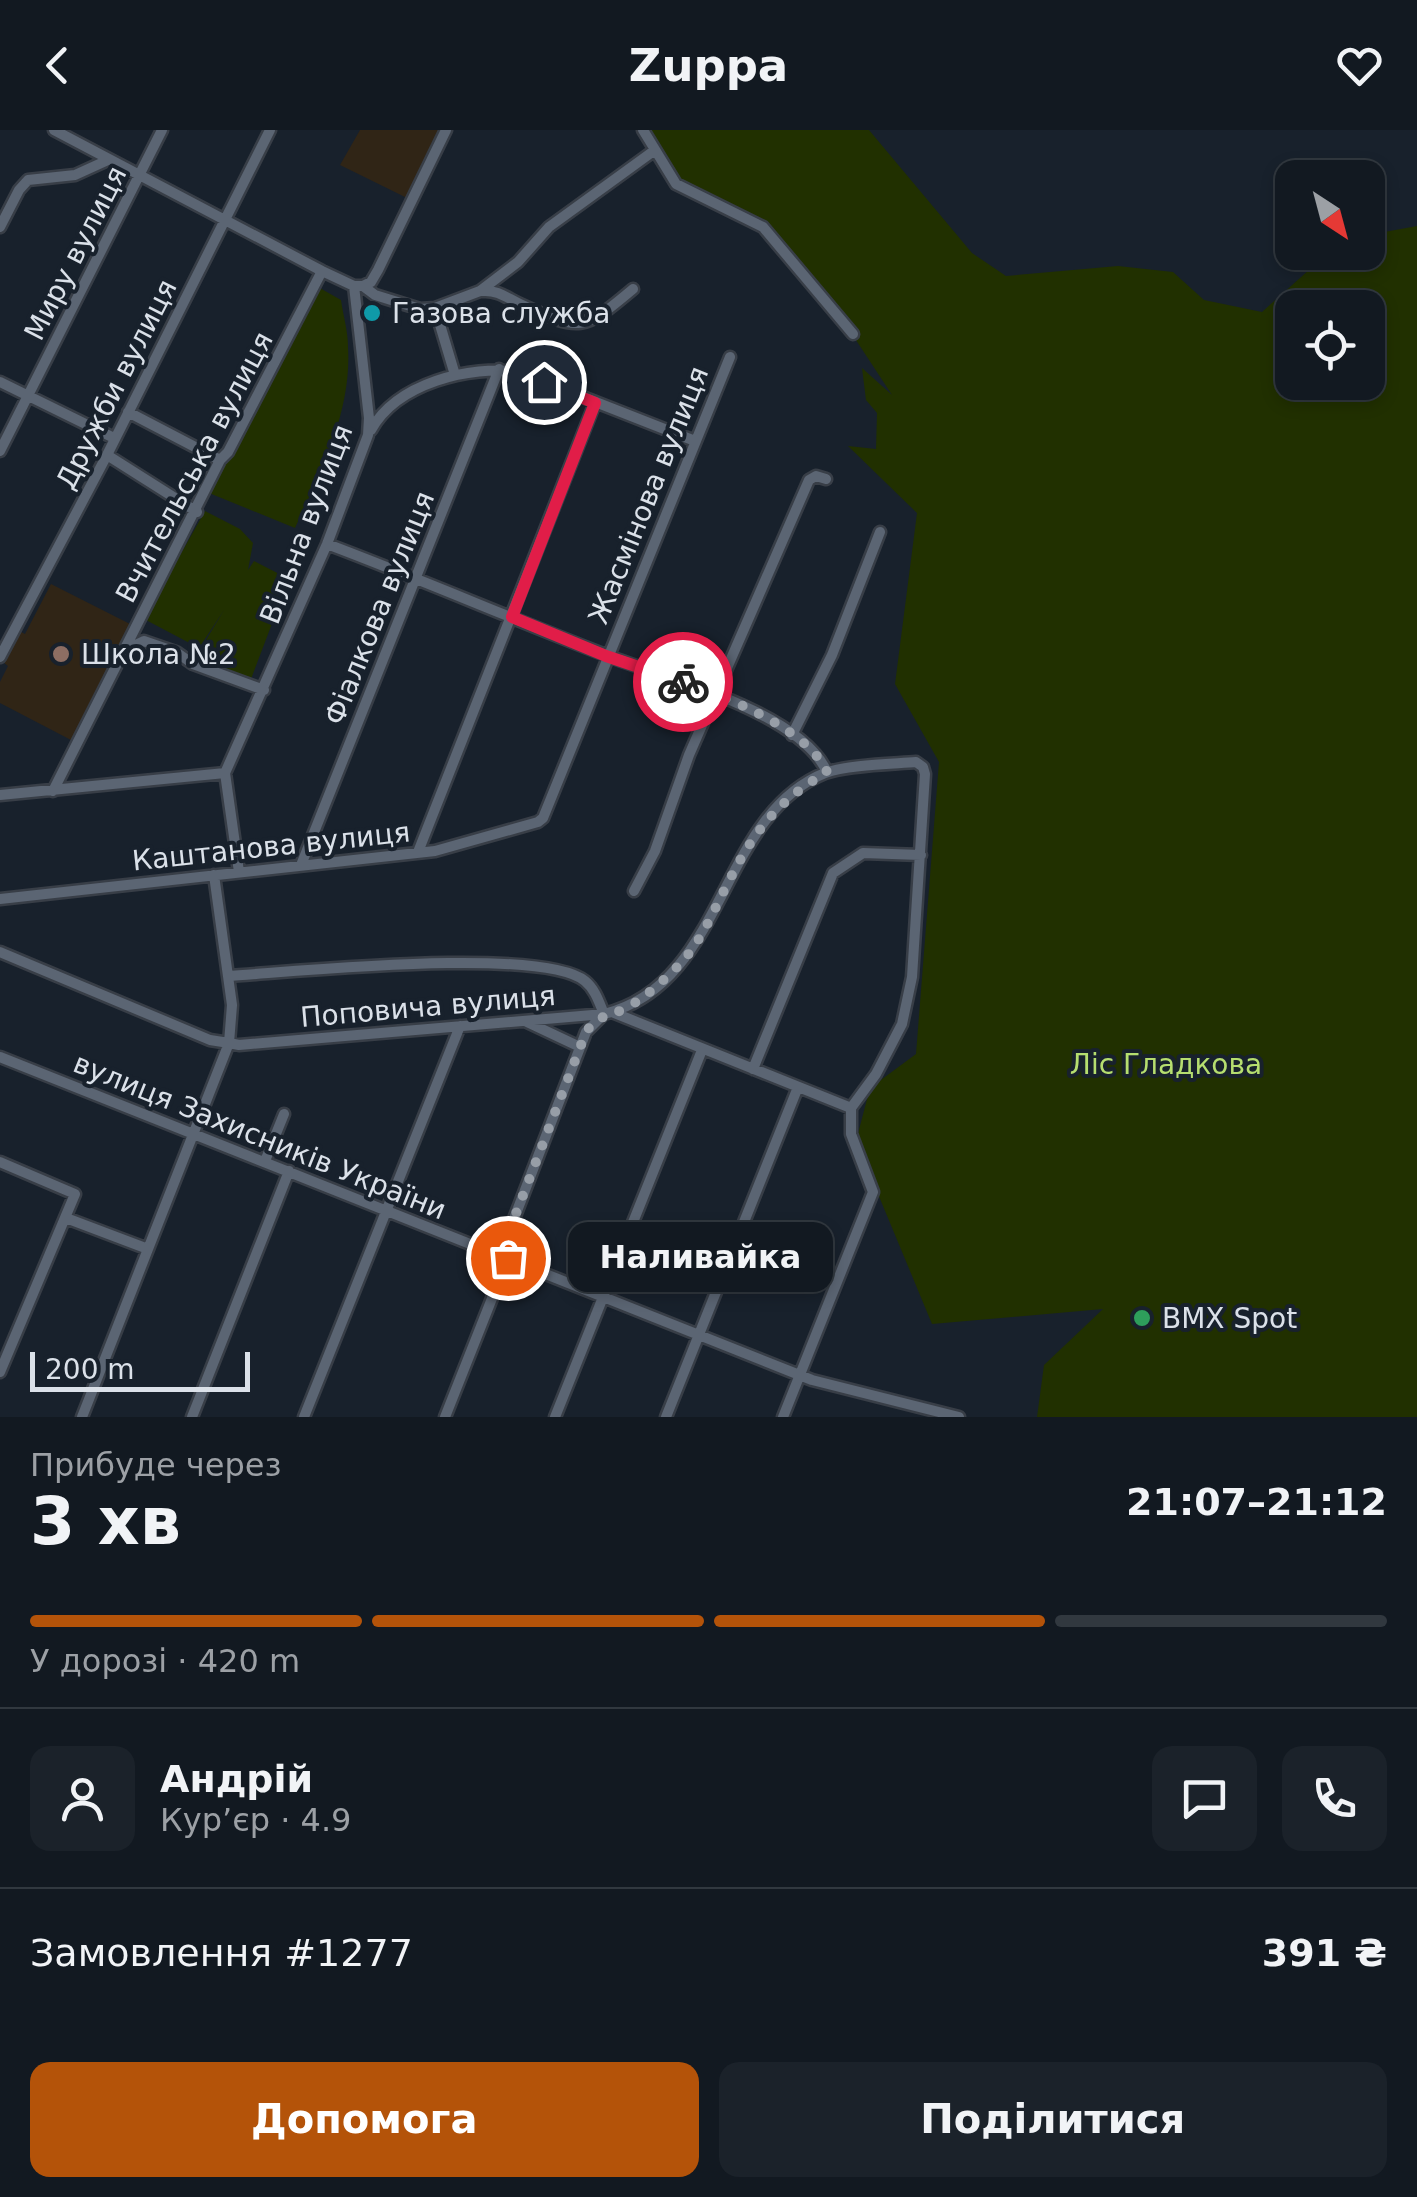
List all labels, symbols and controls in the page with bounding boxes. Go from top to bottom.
icon: back [30,38,85,93]
icon: heart [1332,38,1387,93]
text: Zuppa [629,39,788,92]
north arrow [1275,160,1385,270]
map controls [1275,160,1385,400]
street label: Миру вулиця [17,161,133,346]
street label: Дружби вулиця [49,274,184,495]
button: locate [1275,290,1385,400]
place label: Газова служба [392,297,610,330]
marker: Газова служба [361,302,383,324]
street label: Вчительська вулиця [109,326,280,608]
pin [502,340,587,425]
icon: home [517,355,572,410]
street label: Жасмінова вулиця [582,362,715,629]
street label: Вільна вулиця [253,420,360,629]
street label: Фіалкова вулиця [318,487,441,730]
courier [633,632,733,732]
place label: Школа №2 [81,638,236,671]
marker: Школа №2 [50,643,72,665]
icon: bike [656,655,711,710]
street label: Каштанова вулиця [130,815,412,877]
street label: Поповича вулиця [299,979,557,1034]
street label: вулиця Захисників України [69,1046,451,1227]
park label: Ліс Гладкова [1070,1048,1262,1081]
pin [466,1216,551,1301]
callout: Наливайка [568,1223,833,1293]
icon: bag [481,1231,536,1286]
text: Наливайка [600,1238,801,1276]
place label: BMX Spot [1162,1302,1297,1335]
marker: BMX Spot [1131,1307,1153,1329]
scale bar [30,1347,250,1392]
text: 200 m [45,1353,135,1386]
text: Прибуде через [30,1446,281,1484]
text: 21:07–21:12 [1126,1480,1387,1524]
text: 3 хв [30,1484,181,1559]
text: У дорозі · 420 m [30,1642,300,1680]
button: person [30,1746,135,1851]
button: chat [1152,1746,1257,1851]
button: phone [1282,1746,1387,1851]
text: Андрій [160,1757,313,1801]
text: Кур’єр · 4.9 [160,1801,351,1839]
text: Замовлення #1277 [30,1931,413,1975]
text: 391 ₴ [1262,1931,1387,1975]
button: Допомога [30,2062,699,2177]
button: Поділитися [719,2062,1387,2177]

